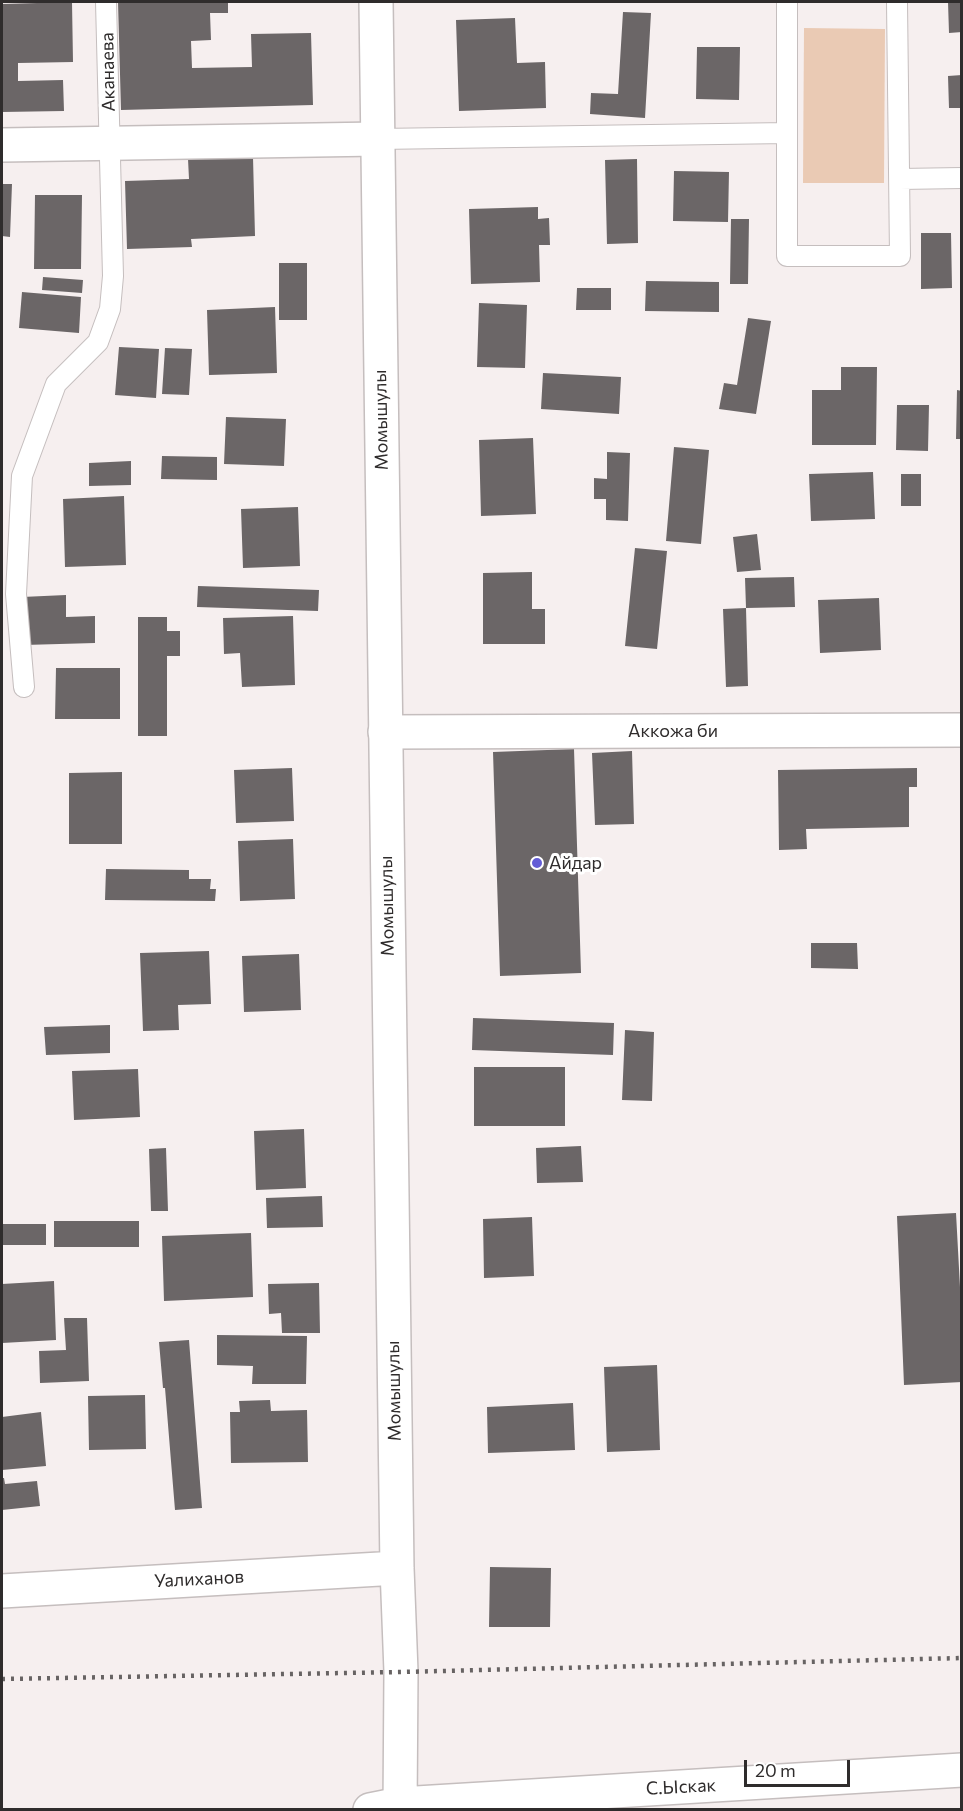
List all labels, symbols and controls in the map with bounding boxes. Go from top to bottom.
street label: Аканаева [97,32,119,112]
street label: Момышулы [369,369,393,471]
street label: Аккожа би [628,720,718,742]
place label: Айдар [549,852,602,874]
street label: Момышулы [375,855,399,957]
marker: Айдар [530,856,544,870]
street label: Момышулы [382,1340,406,1442]
street label: Уалиханов [154,1566,244,1592]
scale bar [747,1748,854,1786]
text: 20 m [755,1759,796,1781]
street label: С.Ыскак [645,1774,717,1800]

